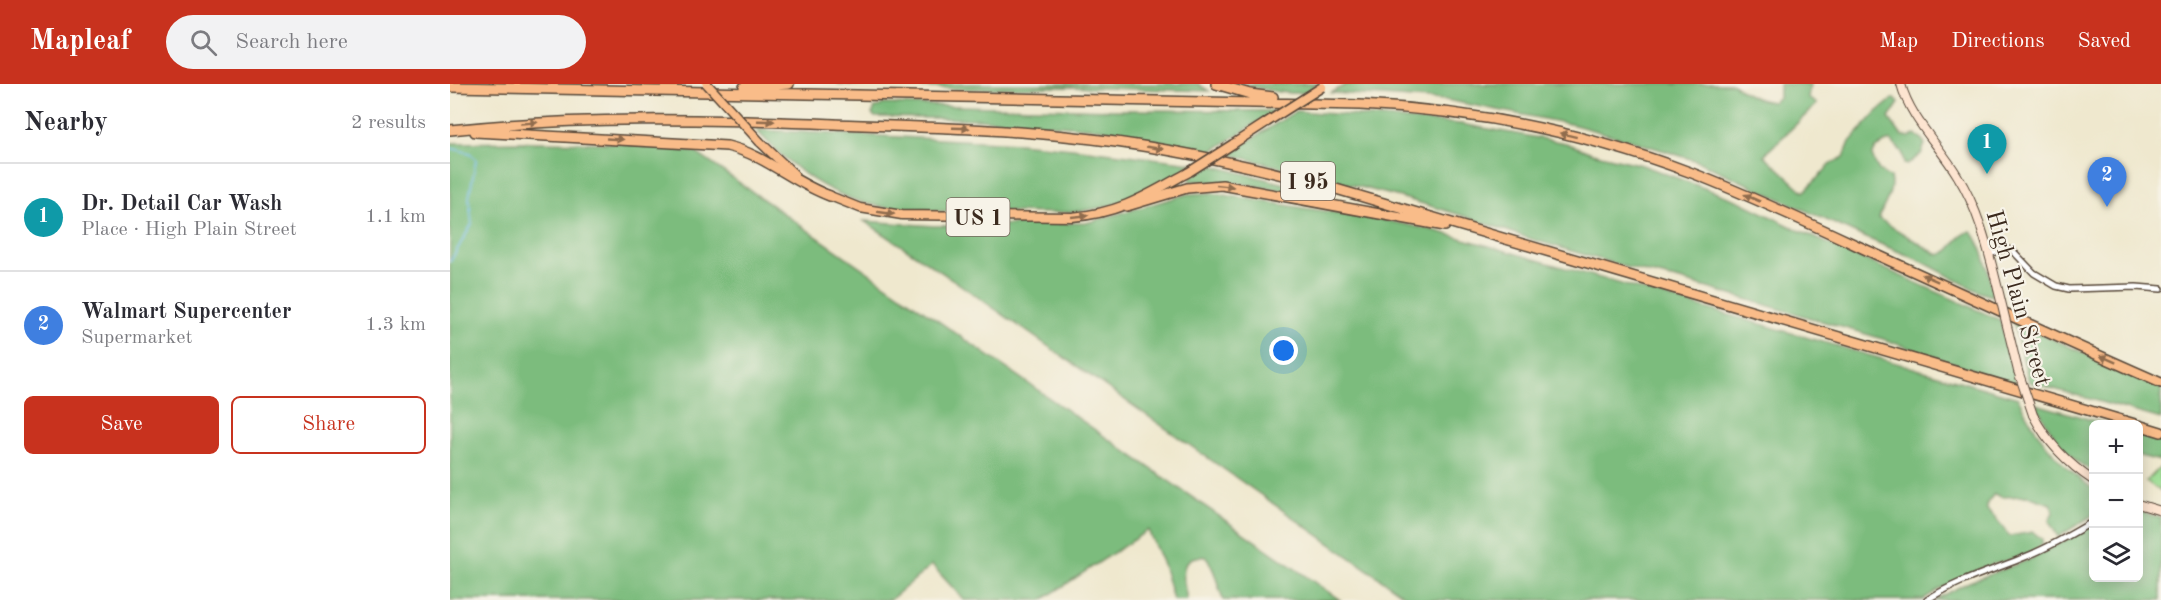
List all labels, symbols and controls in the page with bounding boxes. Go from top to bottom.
search box [166,15,586,69]
icon: search [187,26,220,59]
text: Mapleaf [30,28,130,56]
text: Search here [235,31,348,53]
text: Map [1879,31,1918,52]
text: Directions [1951,31,2045,52]
text: Saved [2078,31,2131,52]
text: Nearby [24,110,108,136]
text: 2 results [351,113,426,133]
one-way arrow [757,117,776,126]
one-way arrow [520,118,539,127]
one-way arrow [951,124,970,133]
pin: 1 [1968,124,2006,174]
one-way arrow [1559,129,1577,139]
one-way arrow [606,134,625,143]
one-way arrow [1145,143,1164,152]
pin: 2 [2088,158,2126,207]
road number: I 95 [1281,162,1335,200]
one-way arrow [1215,181,1234,191]
text: Dr. Detail Car Wash [81,193,282,215]
one-way arrow [1743,193,1761,203]
road number: US 1 [946,198,1010,236]
text: 1 [38,207,49,227]
text: 1.1 km [365,207,426,227]
street label: High Plain Street [1980,208,2054,390]
one-way arrow [876,209,895,218]
one-way arrow [1071,211,1090,221]
text: Place · High Plain Street [81,220,297,240]
one-way arrow [1921,273,1939,283]
text: Walmart Supercenter [81,301,292,323]
text: 2 [38,315,49,335]
text: 1.3 km [365,315,426,335]
text: Supermarket [81,328,192,348]
your location [1269,336,1298,365]
one-way arrow [2098,354,2116,364]
button: Save [24,396,219,454]
button: Share [231,396,426,454]
map controls [2089,420,2143,582]
button: + [2089,420,2143,474]
button: − [2089,474,2143,528]
button: layers [2089,528,2143,582]

